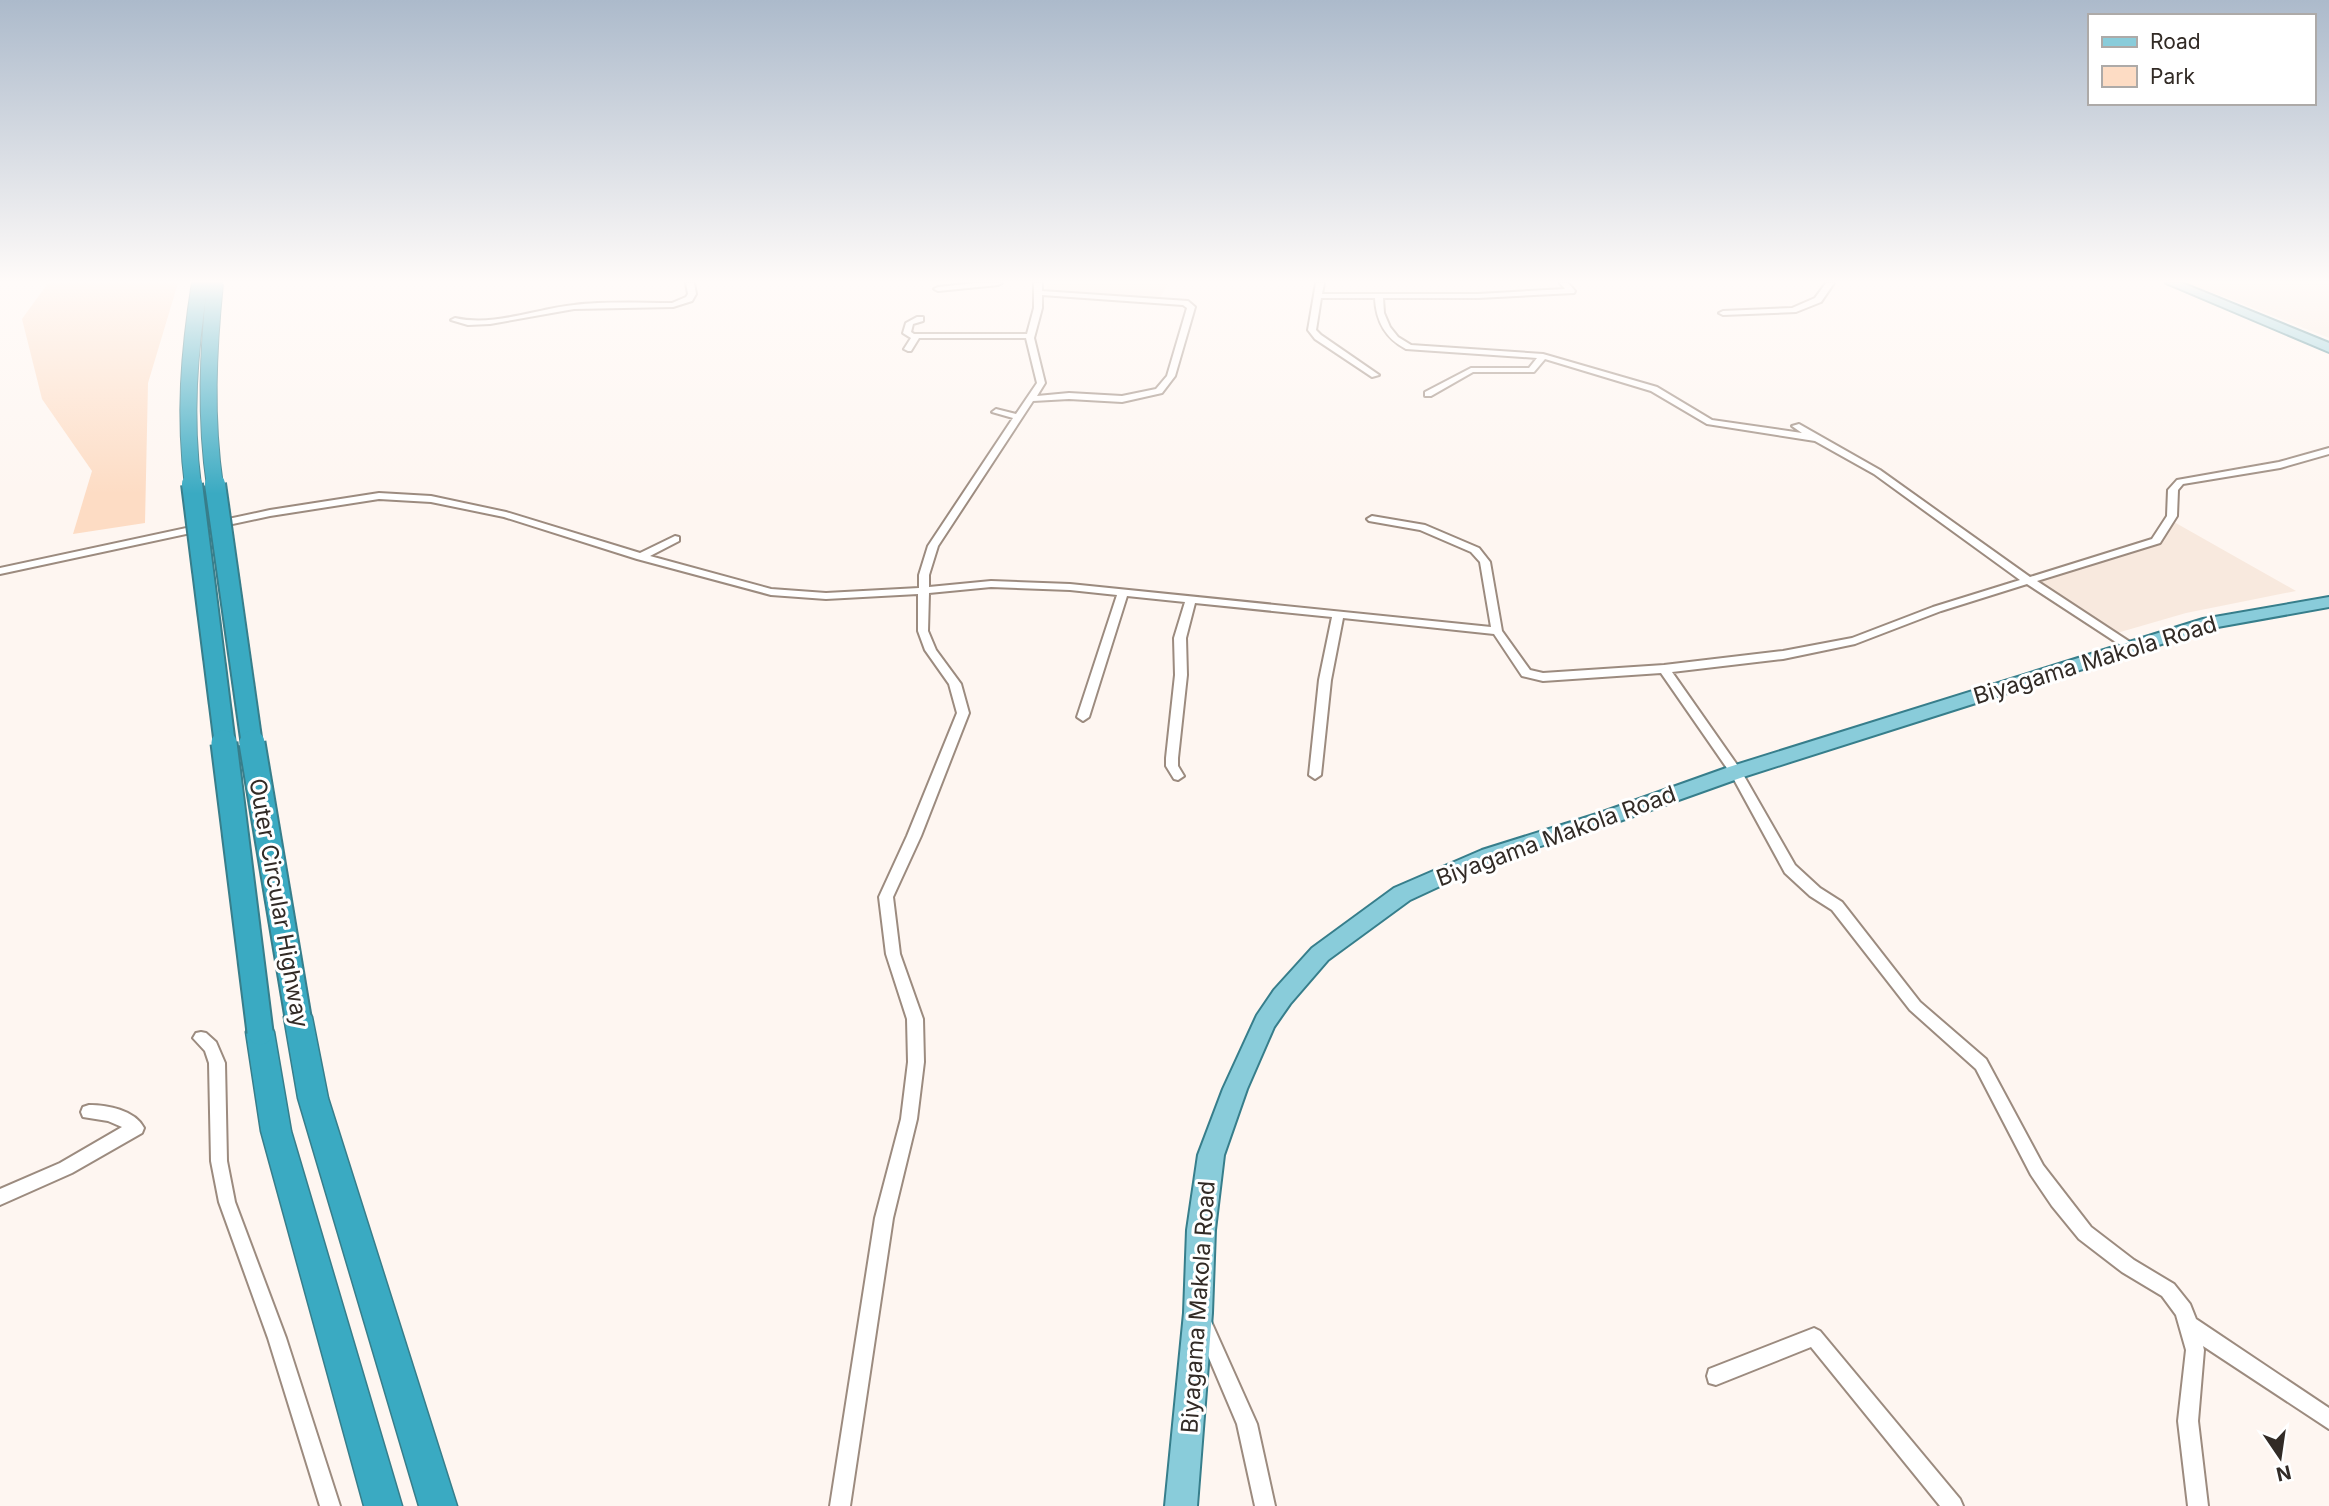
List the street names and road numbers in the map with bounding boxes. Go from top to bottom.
street label: Biyagama Makola Road [1970,610,2220,710]
street label: Outer Circular Highway [243,776,315,1030]
street label: Biyagama Makola Road [1432,780,1680,892]
street label: Biyagama Makola Road [1175,1180,1221,1434]

